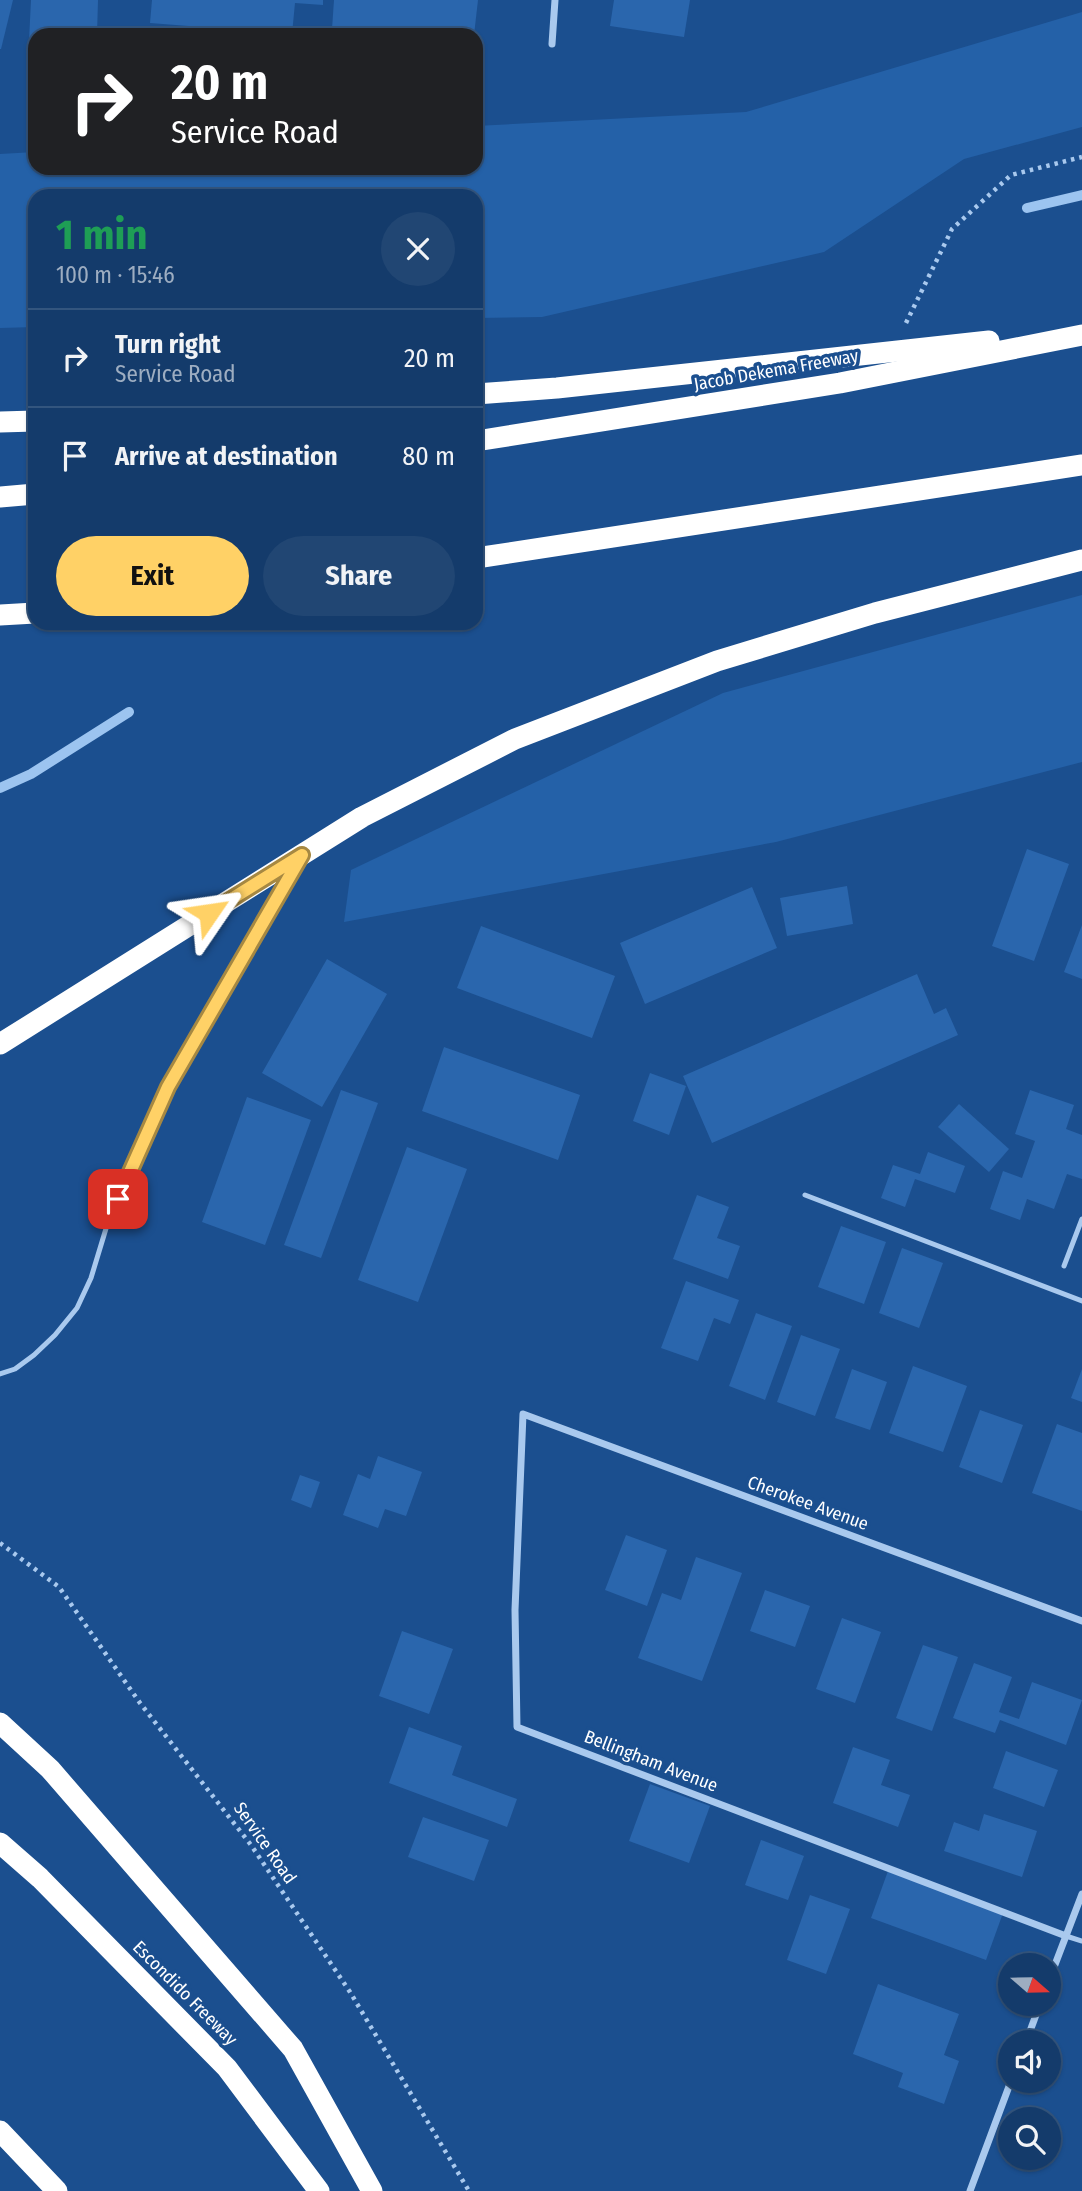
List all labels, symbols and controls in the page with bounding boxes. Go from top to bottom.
text: 20 m [171,53,268,112]
icon: right [56,56,147,147]
text: Service Road [171,113,339,151]
text: 1 min [56,210,147,260]
button: close [381,212,455,286]
text: 100 m · 15:46 [56,261,175,289]
text: Turn right [115,329,221,360]
icon: right [56,339,94,377]
text: 20 m [404,343,455,374]
street label: Jacob Dekema Freeway [692,345,860,395]
text: Service Road [115,360,236,388]
icon: arrive [56,437,94,475]
text: Arrive at destination [115,441,338,472]
text: 80 m [402,441,455,472]
button: Exit [56,536,249,616]
button: Share [263,536,455,616]
position arrow [172,876,246,950]
pin [88,1169,148,1229]
icon: arrive [99,1180,137,1218]
street label: Cherokee Avenue [745,1471,871,1535]
street label: Bellingham Avenue [581,1725,721,1797]
street label: Service Road [229,1798,301,1888]
street label: Escondido Freeway [128,1936,242,2050]
north arrow [998,1953,1060,2016]
map controls [998,1953,1061,2170]
button: sound [998,2030,1061,2093]
button: search [998,2107,1061,2170]

